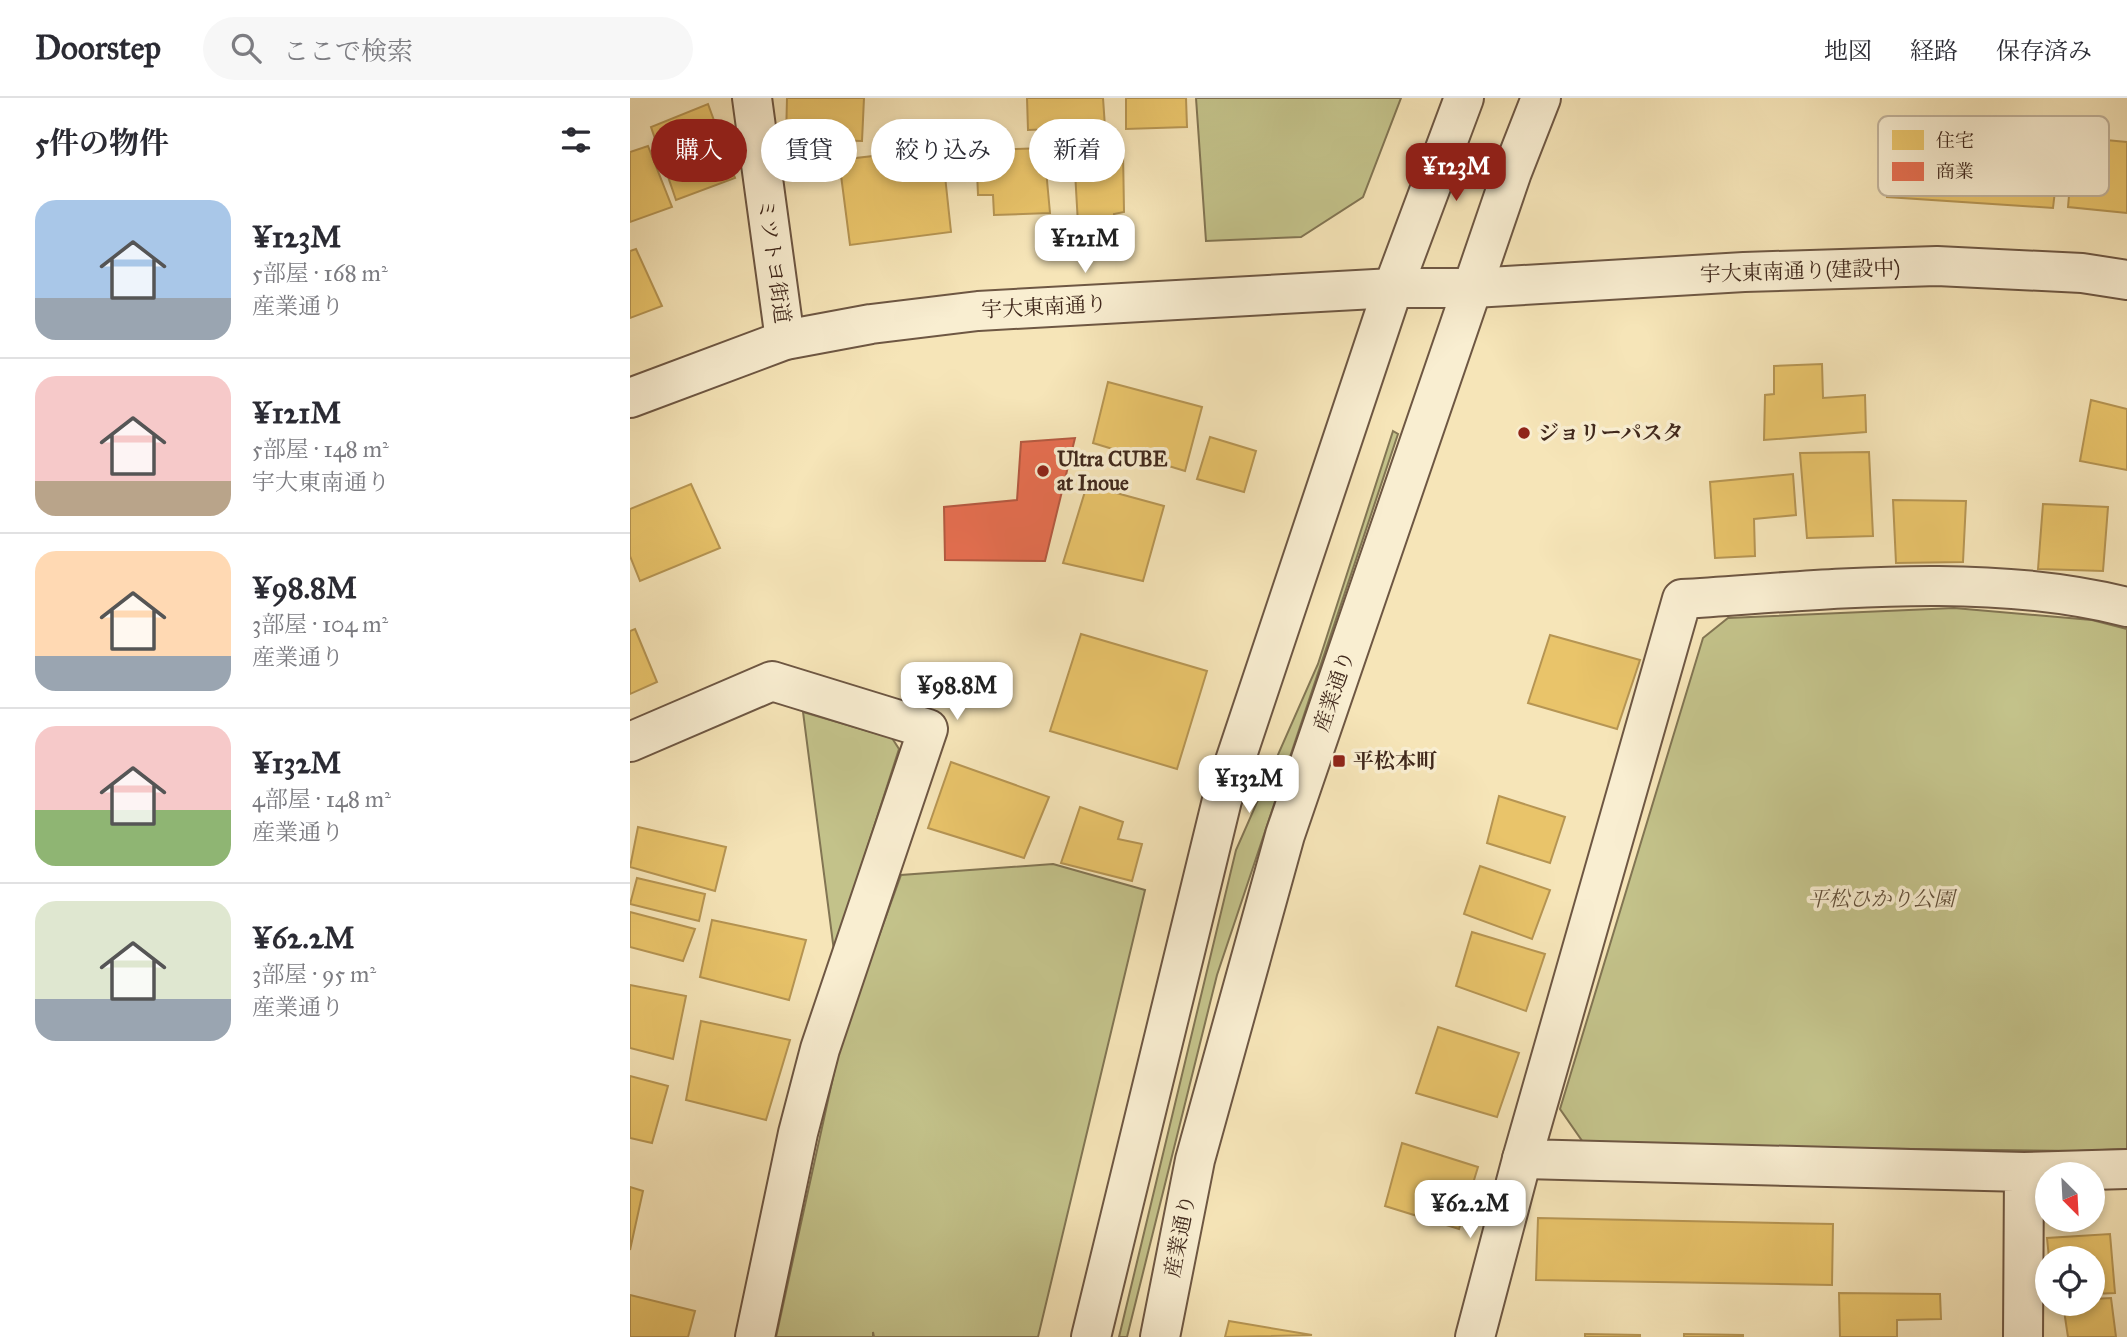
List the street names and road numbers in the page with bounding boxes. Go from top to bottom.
street label: ミツトヨ街道 [752,197,796,325]
street label: 宇大東南通り(建設中) [1699,255,1901,287]
street label: 宇大東南通り [980,291,1108,323]
street label: 産業通り [1308,647,1360,735]
street label: 産業通り [1159,1192,1201,1280]

